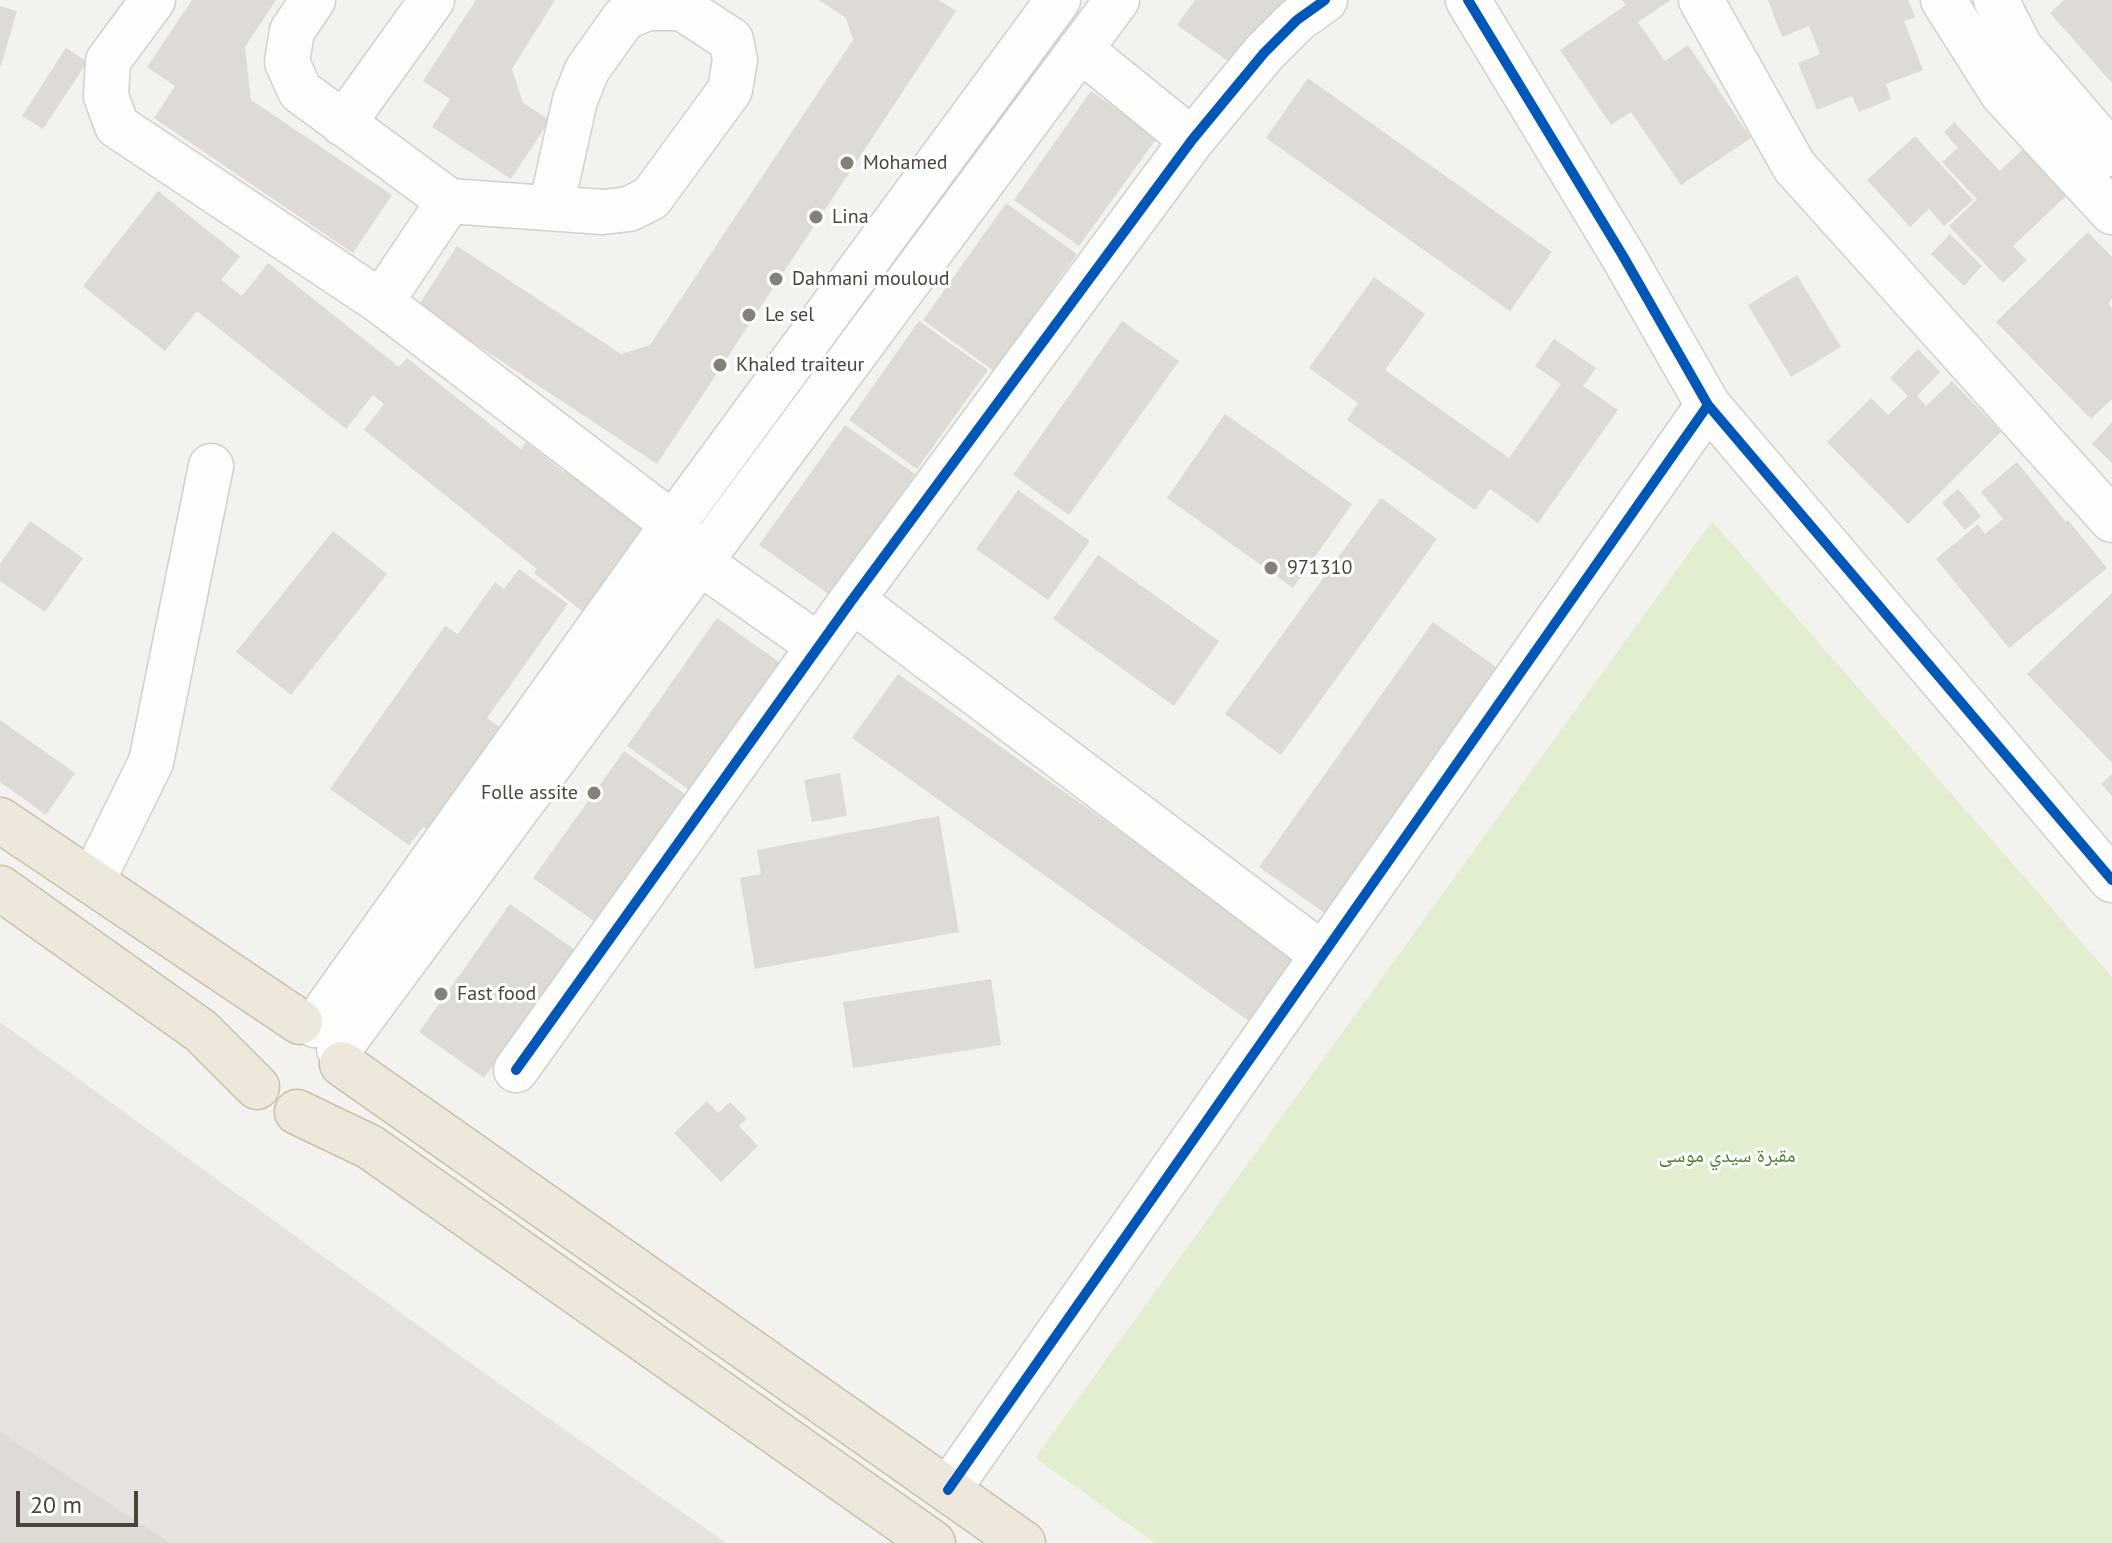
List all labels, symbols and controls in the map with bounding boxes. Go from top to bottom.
place label: Mohamed [863,151,948,175]
marker: Mohamed [838,154,856,172]
place label: Lina [832,205,869,229]
marker: Lina [807,208,825,226]
place label: Dahmani mouloud [792,267,950,291]
marker: Dahmani mouloud [767,270,785,288]
place label: Le sel [765,303,814,327]
marker: Le sel [740,306,758,324]
place label: Khaled traiteur [736,353,864,377]
marker: Khaled traiteur [711,356,729,374]
place label: 971310 [1287,556,1352,580]
marker: 971310 [1262,559,1280,577]
place label: Folle assite [481,781,578,805]
marker: Folle assite [585,784,603,802]
place label: Fast food [457,982,536,1006]
marker: Fast food [432,985,450,1003]
park label: مقبرة سيدي موسى [1658,1144,1796,1168]
scale bar [20,1475,142,1525]
text: 20 m [30,1489,82,1520]

